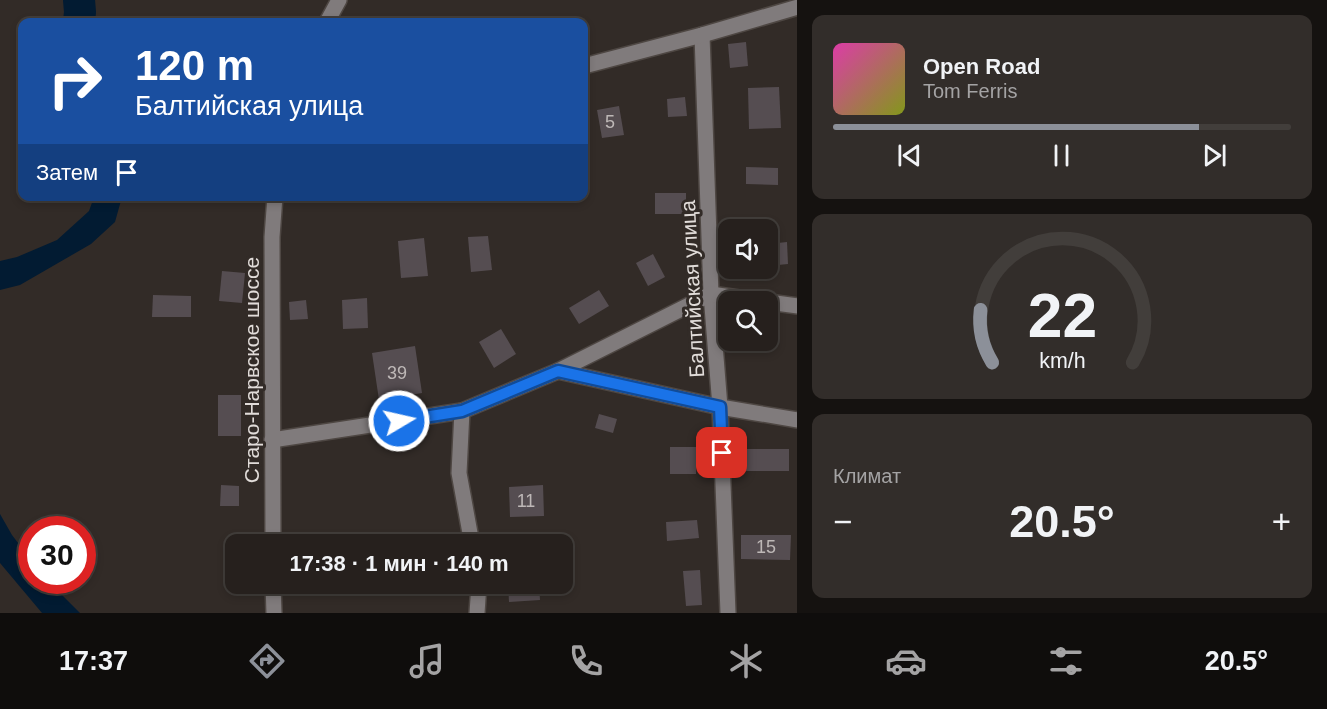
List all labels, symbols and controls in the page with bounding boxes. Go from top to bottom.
icon: right [36,42,114,120]
text: 120 m [135,42,254,89]
text: Open Road [923,54,1040,79]
text: Tom Ferris [923,80,1017,102]
text: Балтийская улица [135,91,363,121]
house number: 5 [605,112,615,132]
icon: previous [893,139,926,172]
icon: pause [1045,139,1078,172]
icon: next [1198,139,1231,172]
icon: arrive [110,156,143,189]
text: Затем [36,160,98,185]
street label: Балтийская улица [676,199,708,378]
map controls [718,219,778,351]
button: sound [718,219,778,279]
street label: Старо-Нарвское шоссе [240,257,263,483]
text: 22 [1027,282,1097,351]
button: search [718,291,778,351]
text: km/h [1039,350,1085,374]
house number: 39 [387,363,407,383]
position arrow [367,389,431,453]
pin [696,427,747,478]
icon: arrive [705,436,738,469]
text: Климат [833,465,901,487]
house number: 11 [517,491,535,511]
text: 20.5° [1009,496,1115,547]
text: − [833,503,852,540]
text: + [1272,503,1291,540]
speed limit sign: 30 [18,516,96,594]
house number: 15 [756,537,776,557]
text: 17:38 · 1 мин · 140 m [289,551,509,576]
icon: directions [246,640,288,682]
icon: music [406,640,448,682]
icon: phone [565,640,607,682]
icon: climate [725,640,767,682]
icon: car [885,640,927,682]
icon: filters [1045,640,1087,682]
text: 17:37 [59,646,128,676]
text: 20.5° [1205,646,1268,676]

